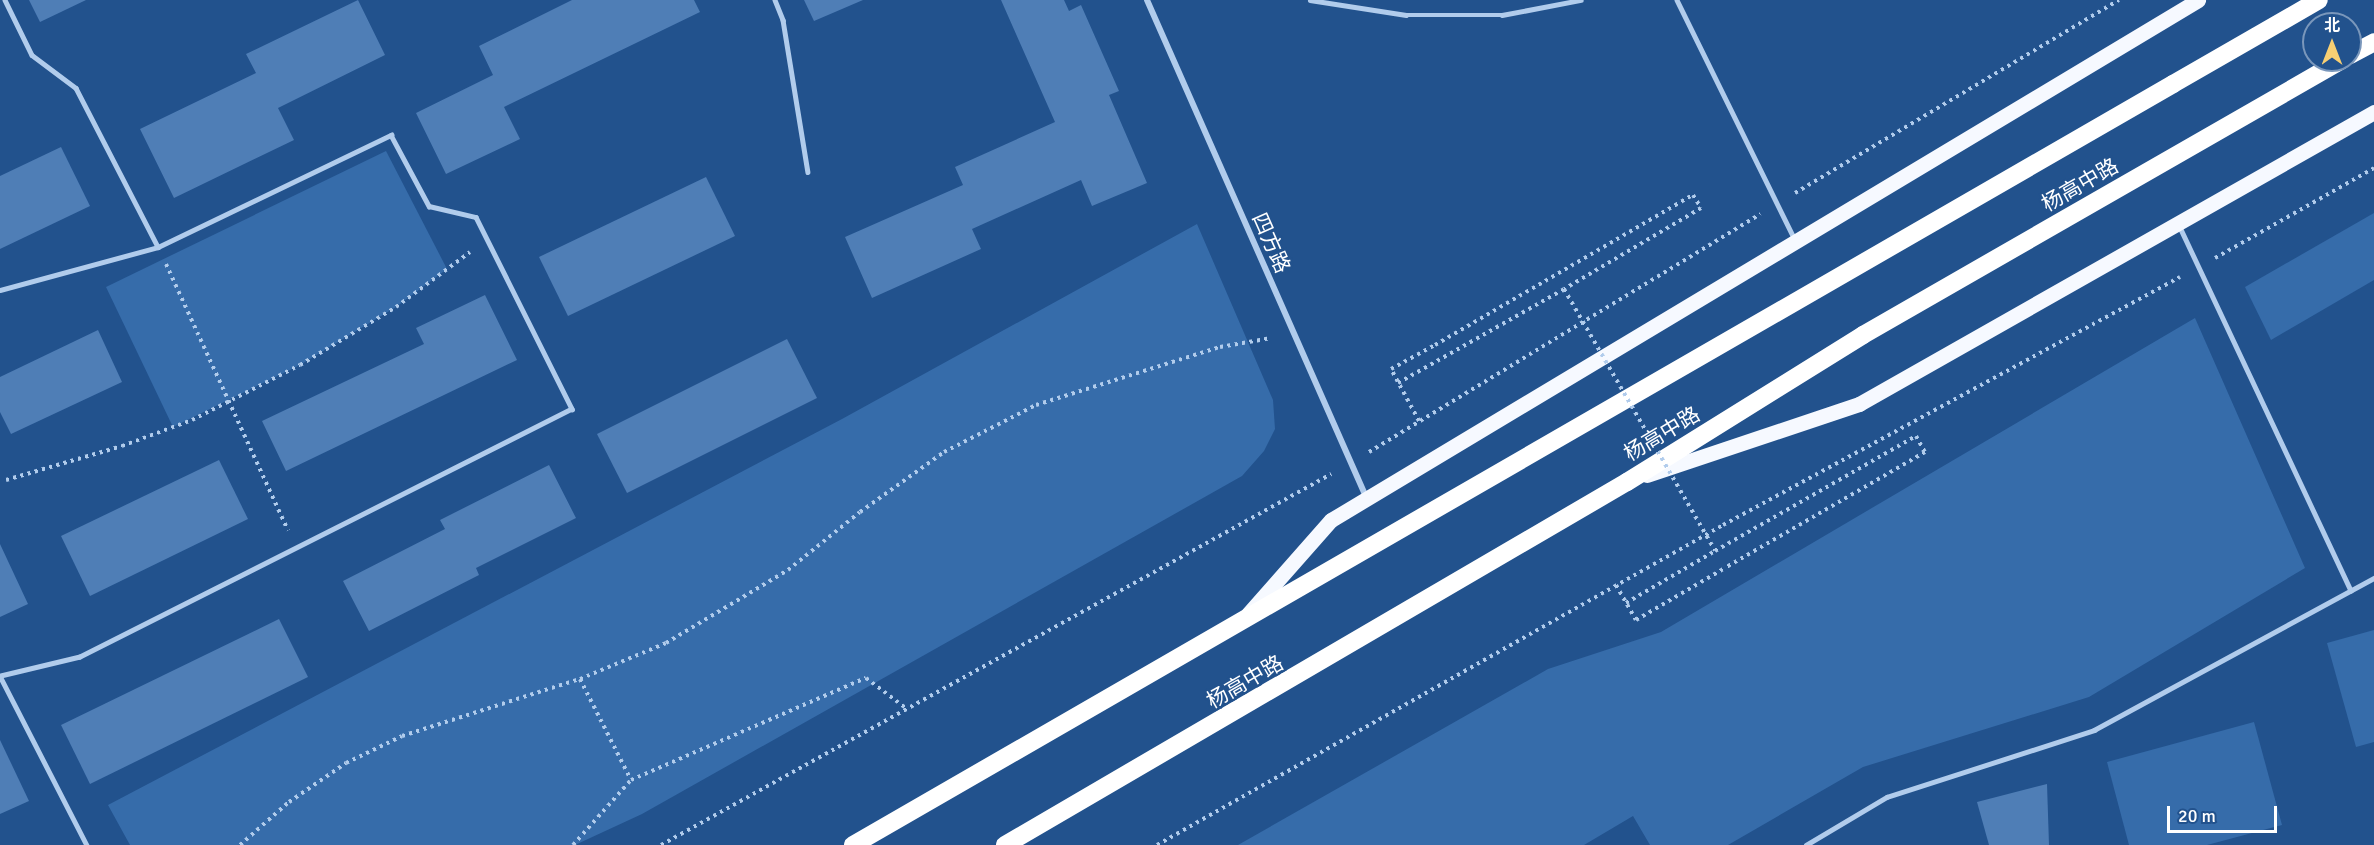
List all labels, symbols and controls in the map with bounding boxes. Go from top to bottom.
north arrow [2302,12,2362,72]
text: 北 [2324,16,2340,36]
street label: 杨高中路 [2037,153,2123,217]
street label: 四方路 [1247,209,1295,277]
street label: 杨高中路 [1620,402,1704,466]
street label: 杨高中路 [1202,650,1288,714]
scale bar [2170,794,2280,832]
text: 20 m [2178,805,2216,827]

